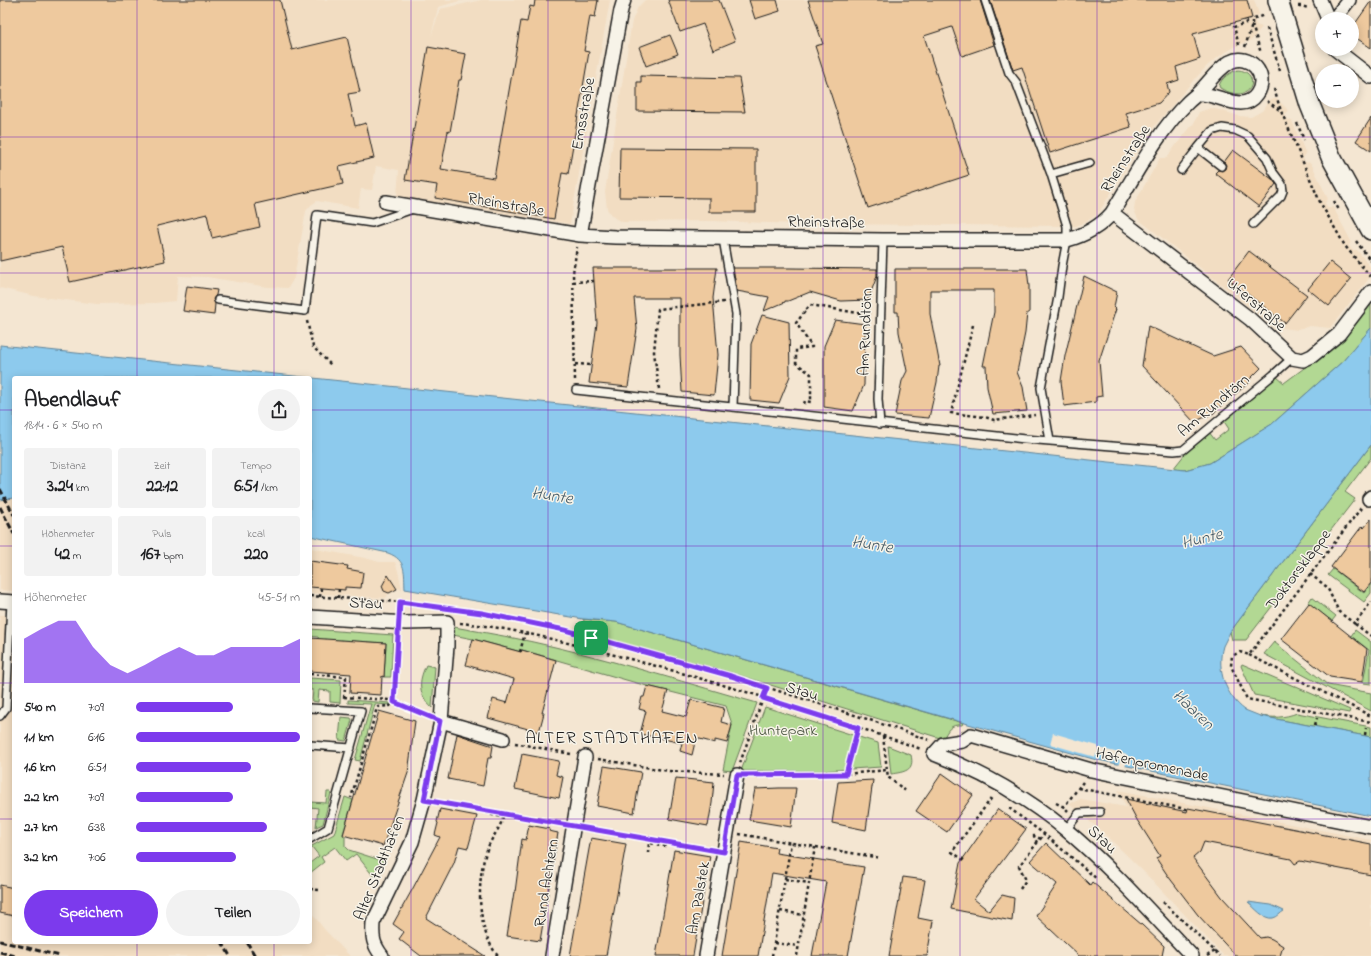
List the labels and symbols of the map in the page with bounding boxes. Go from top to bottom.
street label: Emsstraße [566,75,602,152]
street label: Rheinstraße [1095,119,1157,198]
street label: Rheinstraße [466,186,547,224]
street label: Rheinstraße [787,210,866,236]
street label: Uferstraße [1221,272,1292,338]
street label: Am Rundtörn [852,288,880,376]
street label: Am Rundtörn [1173,369,1255,443]
water label: Hunte [530,480,576,512]
water label: Hunte [1179,522,1226,556]
street label: Doktorsklappe [1260,524,1338,616]
water label: Hunte [850,529,896,561]
street label: Stau [349,591,383,617]
pin [574,621,608,655]
street label: Stau [783,676,821,708]
water label: Haaren [1167,684,1220,737]
park label: Huntepark [749,719,818,743]
district label: ALTER STADTHAFEN [526,726,698,751]
street label: Hafenpromenade [1093,741,1211,789]
street label: Alter Stadthafen [348,812,412,924]
street label: Stau [1082,820,1122,860]
street label: Rund Achtern [528,837,566,929]
street label: Am Palstek [681,859,717,936]

